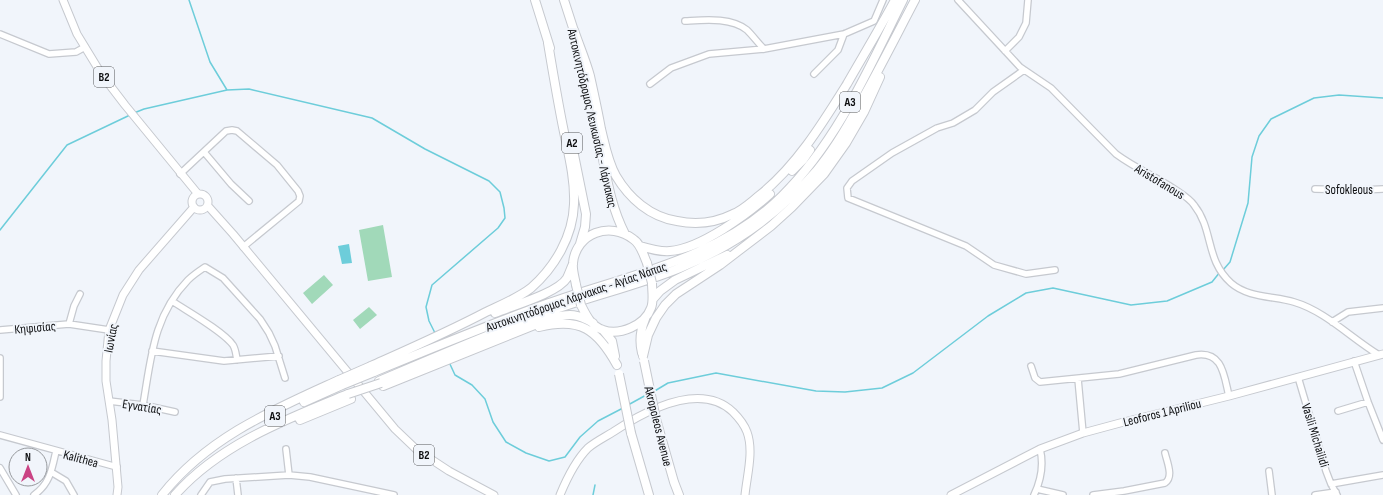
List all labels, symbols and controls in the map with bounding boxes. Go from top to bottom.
street label: Αυτοκινητόδρομος Λευκωσίας - Λάρνακας [563,26,620,209]
road number: B2 [94,67,114,87]
road number: A3 [840,92,860,112]
road number: A2 [562,133,582,153]
street label: Aristofanous [1131,160,1188,203]
street label: Sofokleous [1325,182,1373,198]
street label: Αυτοκινητόδρομος Λάρνακας - Αγίας Νάπας [483,258,669,336]
street label: Κηφισίας [14,318,56,338]
street label: Ιωνίας [100,322,122,354]
street label: Akropoleos Avenue [640,384,676,468]
street label: Εγνατίας [121,396,163,418]
street label: Leoforos 1 Apriliou [1122,396,1203,430]
street label: Vasili Michailidi [1298,401,1332,469]
road number: A3 [265,406,285,426]
road number: B2 [414,445,434,465]
north arrow [8,447,48,487]
street label: Kalithea [61,447,100,471]
text: N [25,451,31,464]

